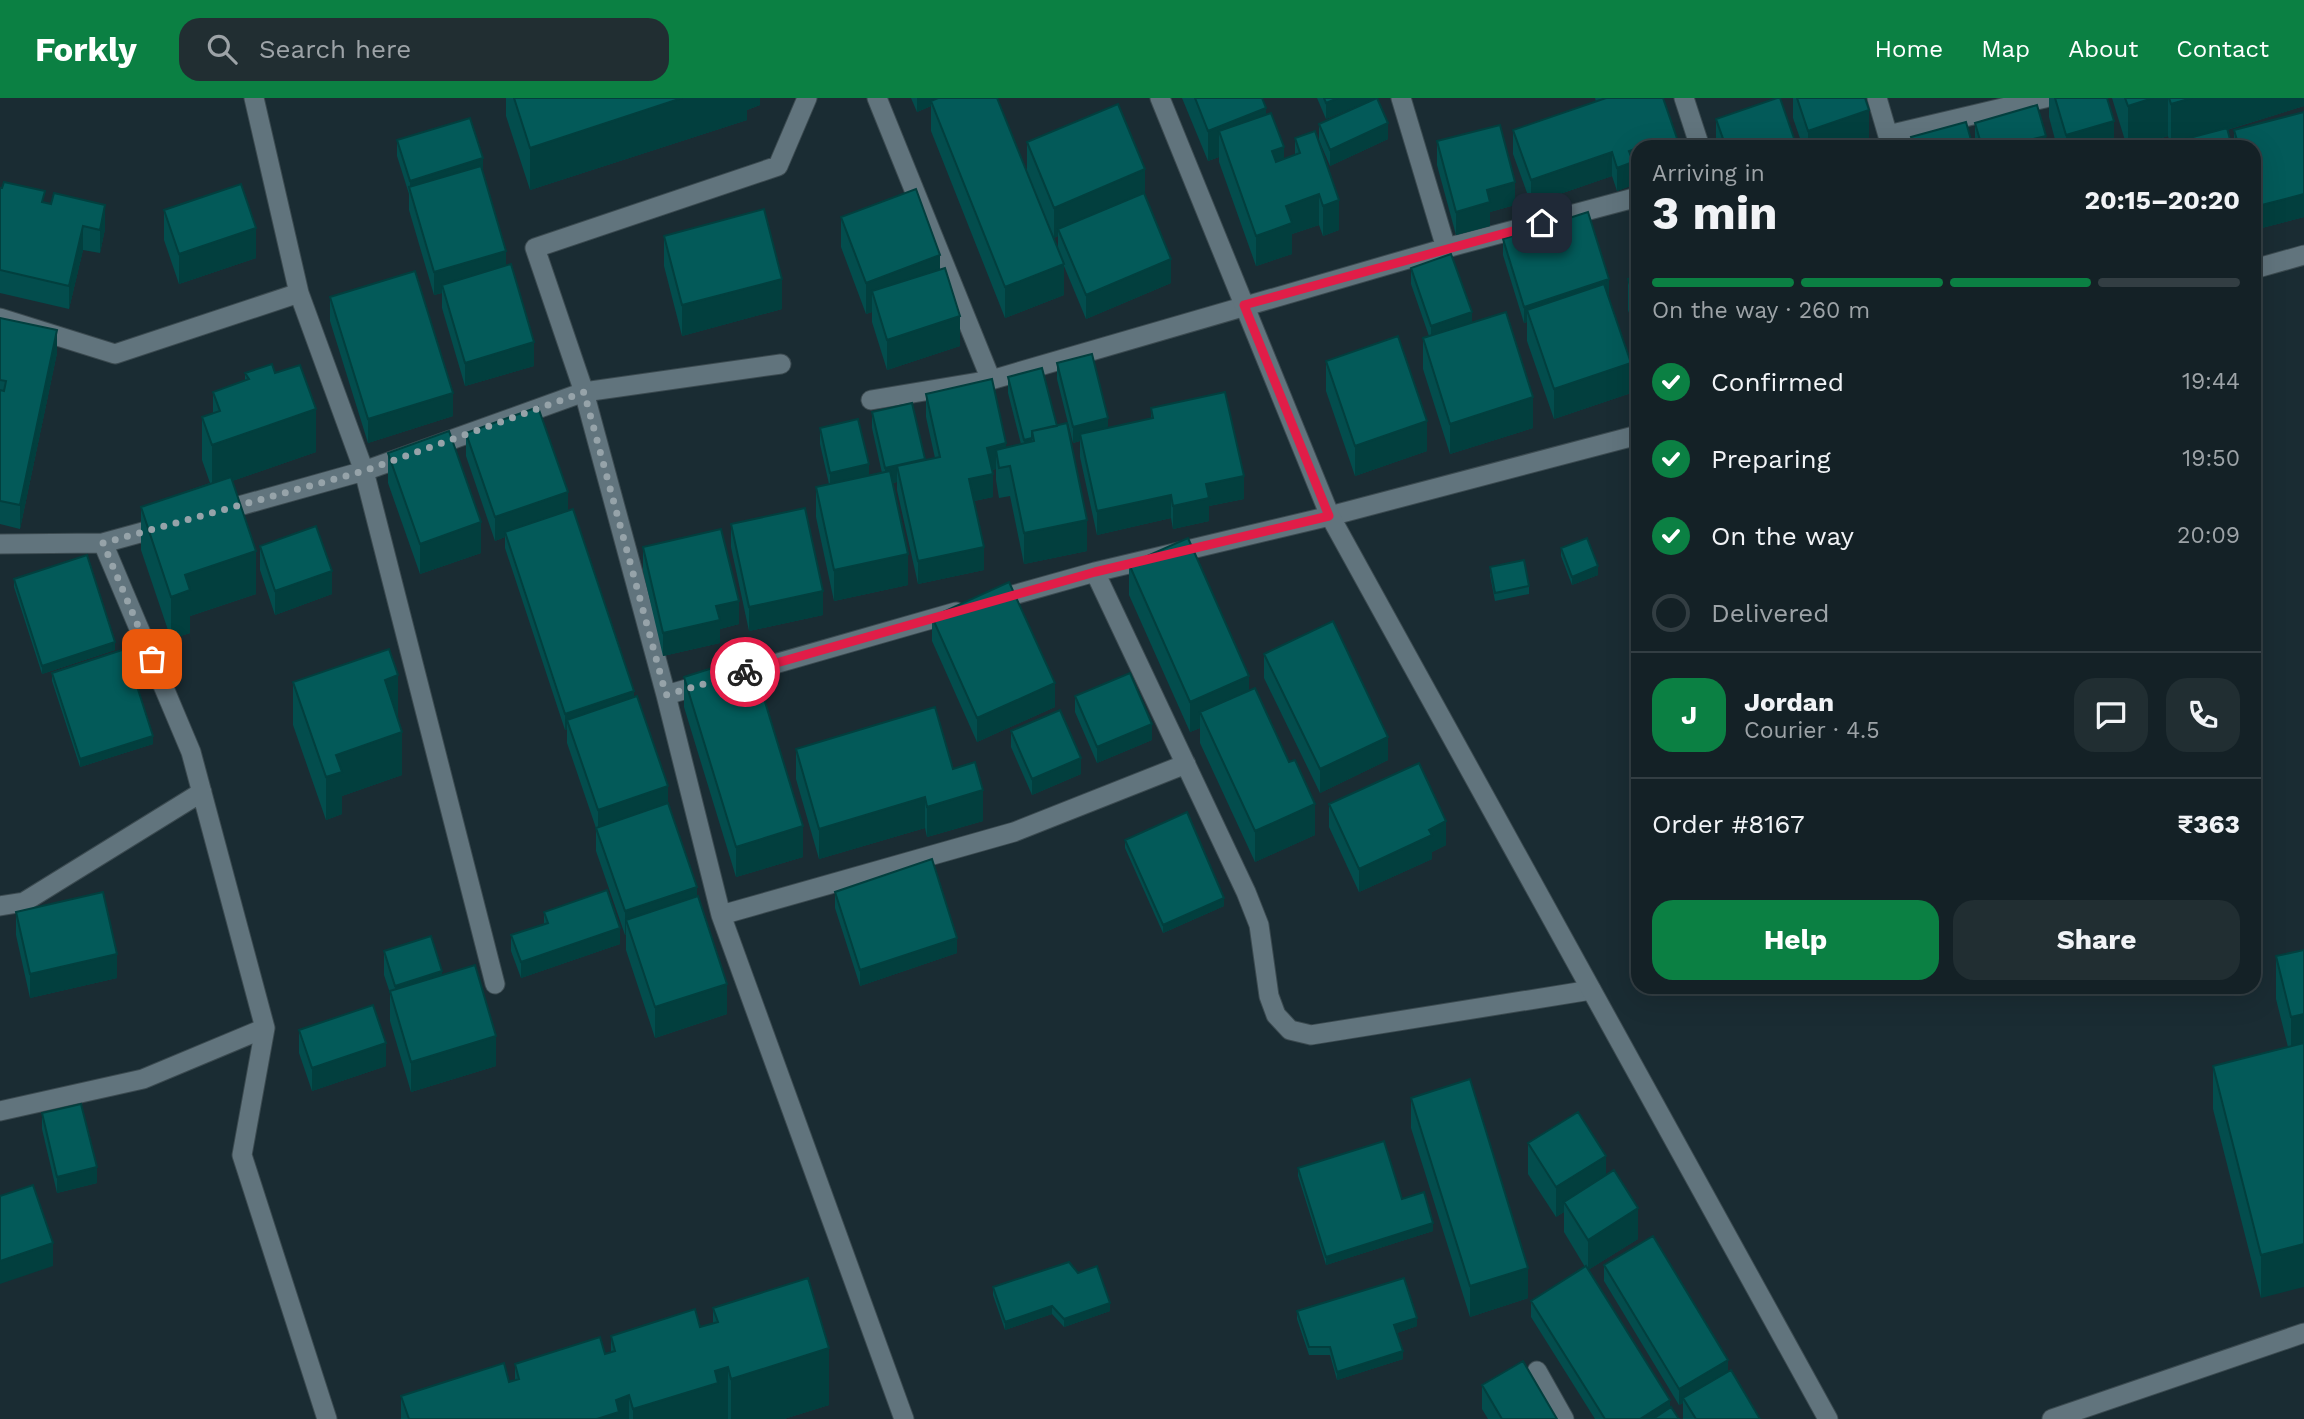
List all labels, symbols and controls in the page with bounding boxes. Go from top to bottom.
search box [179,18,669,81]
text: Forkly [35,30,137,69]
icon: search [203,30,241,68]
text: Search here [259,34,411,64]
text: Home [1875,35,1943,63]
text: Map [1981,35,2030,63]
text: About [2068,35,2138,63]
text: Contact [2176,35,2269,63]
text: Arriving in [1652,160,1765,187]
text: 20:15–20:20 [2084,185,2240,215]
text: 3 min [1652,186,1778,240]
pin [1512,193,1572,253]
icon: home [1523,204,1561,242]
text: On the way · 260 m [1652,297,1870,324]
icon: check [1652,363,1690,401]
text: Confirmed [1711,367,1844,397]
text: 19:44 [2182,368,2240,395]
icon: check [1652,440,1690,478]
text: Preparing [1711,444,1831,474]
text: 19:50 [2182,445,2240,472]
icon: check [1652,517,1690,555]
text: On the way [1711,521,1854,551]
text: 20:09 [2177,522,2240,549]
text: Delivered [1711,598,1830,628]
pin [122,629,182,689]
courier [710,637,780,707]
icon: bag [133,640,171,678]
icon: bike [726,653,764,691]
button: chat [2074,678,2148,752]
button: phone [2166,678,2240,752]
text: Jordan [1744,687,1834,717]
text: J [1681,700,1697,730]
text: Courier · 4.5 [1744,717,1880,744]
text: Order #8167 [1652,809,1805,839]
text: ₹363 [2178,809,2240,839]
button: Help [1652,900,1939,980]
button: Share [1953,900,2240,980]

